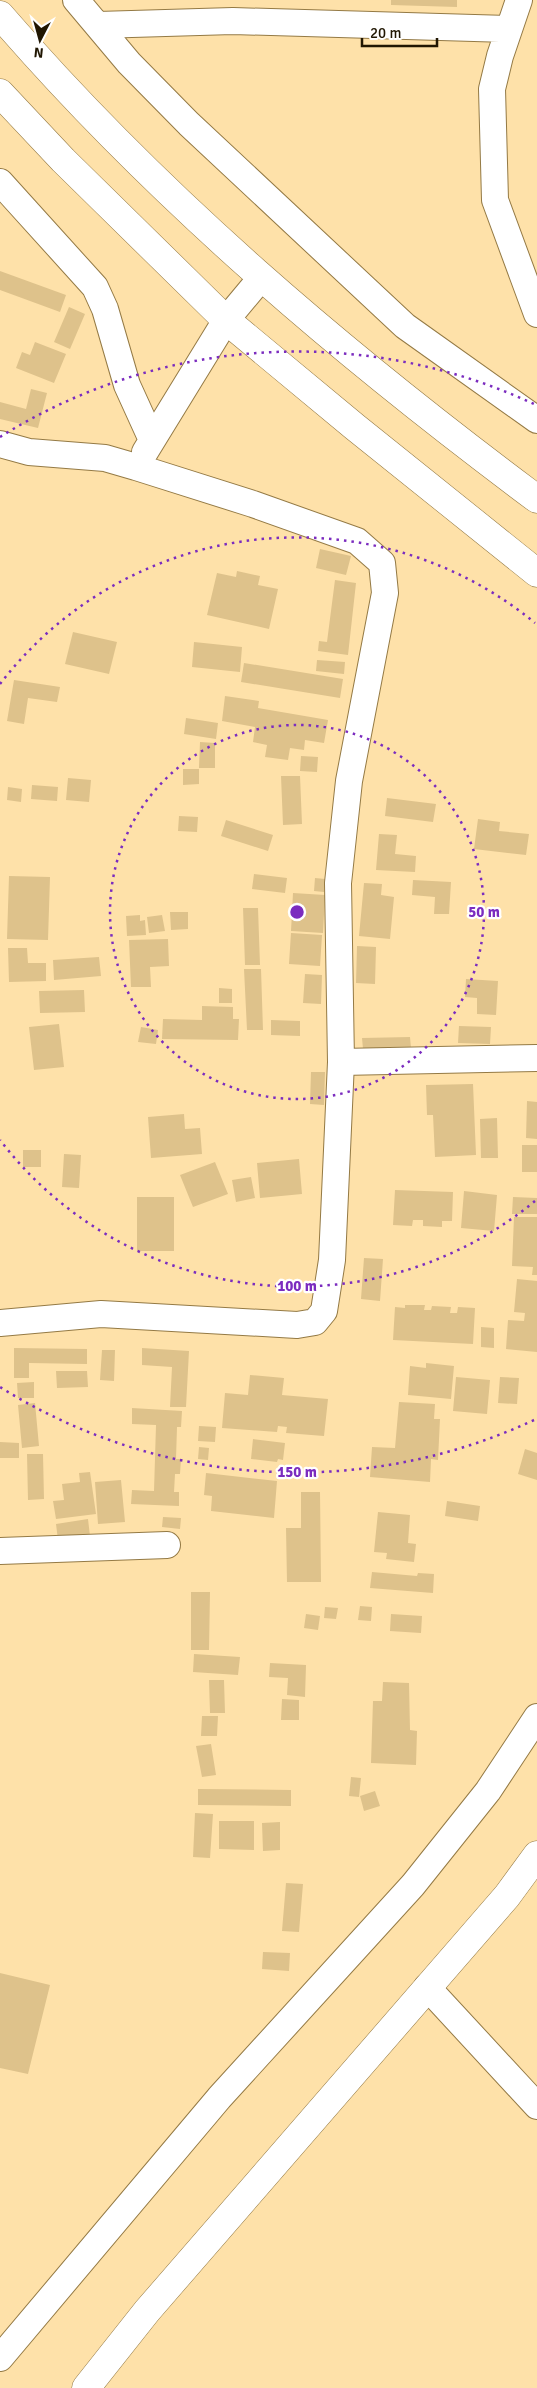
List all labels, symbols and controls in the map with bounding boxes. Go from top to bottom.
north arrow [15,15,65,65]
scale bar [362,15,437,47]
text: 20 m [370,24,401,42]
text: N [33,43,44,61]
centre of rings [288,903,306,921]
text: 50 m [468,903,500,921]
text: 100 m [277,1277,317,1295]
text: 150 m [277,1463,317,1481]

